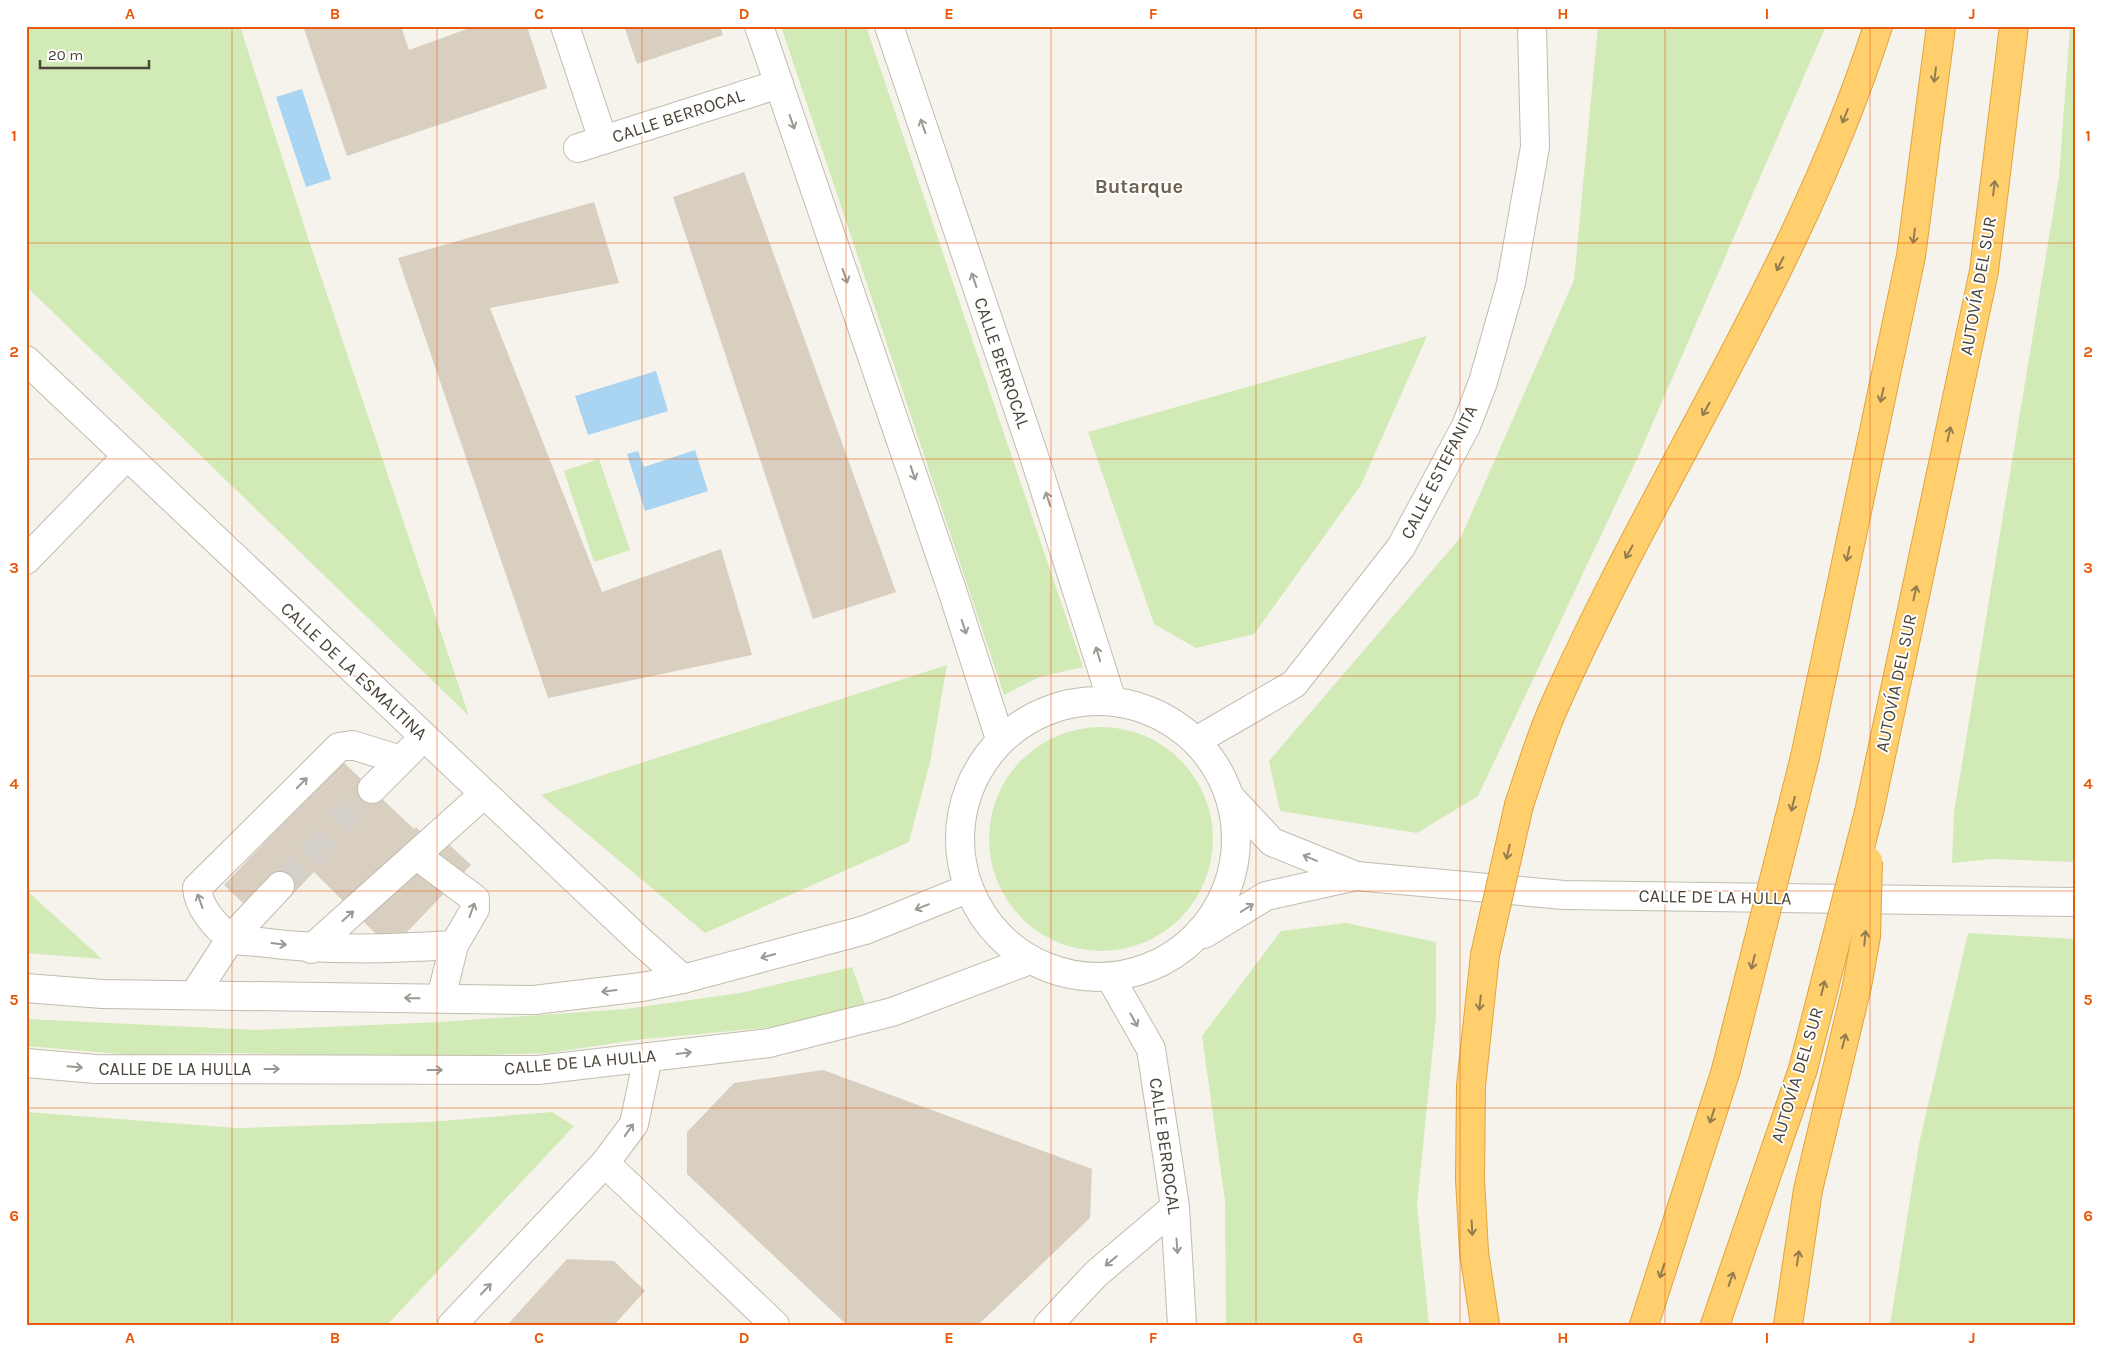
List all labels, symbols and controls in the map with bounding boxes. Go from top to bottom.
text: A [125,4,135,23]
text: B [330,4,340,23]
text: C [534,4,544,23]
text: D [739,4,750,23]
text: E [944,4,954,23]
text: F [1149,4,1158,23]
text: G [1353,4,1363,23]
text: H [1557,4,1569,23]
text: I [1765,4,1769,23]
text: J [1968,4,1976,23]
scale bar [40,38,149,70]
text: 20 m [48,46,83,64]
one-way arrow [1930,66,1940,82]
street label: CALLE BERROCAL [609,84,747,148]
one-way arrow [1840,108,1850,123]
one-way arrow [788,114,797,129]
one-way arrow [917,119,927,135]
text: 1 [11,126,17,145]
text: 1 [2085,126,2091,145]
district label: Butarque [1095,175,1183,198]
one-way arrow [1989,180,1999,196]
street label: AUTOVÍA DEL SUR [1954,215,2001,357]
one-way arrow [1909,227,1919,243]
one-way arrow [1775,257,1785,272]
one-way arrow [841,268,850,283]
one-way arrow [969,273,979,289]
street label: CALLE BERROCAL [969,294,1035,432]
text: 2 [9,342,19,361]
text: 2 [2083,342,2093,361]
one-way arrow [1876,386,1886,402]
street label: CALLE ESTEFANITA [1396,401,1482,543]
one-way arrow [1701,401,1711,416]
one-way arrow [1945,426,1954,442]
one-way arrow [908,465,918,481]
one-way arrow [1042,492,1052,508]
one-way arrow [1624,544,1633,559]
one-way arrow [1843,545,1852,561]
text: 3 [9,558,19,577]
text: 3 [2083,558,2093,577]
one-way arrow [1911,585,1921,601]
street label: CALLE DE LA ESMALTINA [276,597,432,745]
street label: AUTOVÍA DEL SUR [1870,612,1921,754]
one-way arrow [960,619,970,635]
one-way arrow [1093,646,1103,662]
text: 4 [9,774,19,793]
text: 4 [2083,774,2093,793]
one-way arrow [296,777,308,789]
one-way arrow [1788,796,1797,812]
one-way arrow [1503,844,1512,860]
one-way arrow [1303,853,1318,863]
street label: CALLE DE LA HULLA [1638,885,1792,909]
one-way arrow [195,894,204,909]
one-way arrow [1239,902,1253,912]
one-way arrow [468,903,477,918]
one-way arrow [915,903,930,913]
one-way arrow [341,910,354,922]
one-way arrow [1860,930,1870,946]
one-way arrow [271,940,287,950]
one-way arrow [760,952,776,962]
one-way arrow [1748,953,1758,969]
one-way arrow [1819,980,1829,996]
one-way arrow [601,986,617,996]
text: 5 [9,990,19,1009]
text: 5 [2083,990,2093,1009]
one-way arrow [404,993,420,1003]
one-way arrow [1475,995,1485,1011]
street label: AUTOVÍA DEL SUR [1765,1004,1828,1146]
one-way arrow [1129,1012,1139,1027]
one-way arrow [1839,1033,1849,1049]
street label: CALLE DE LA HULLA [503,1044,657,1080]
one-way arrow [675,1048,691,1058]
street label: CALLE DE LA HULLA [99,1058,251,1080]
one-way arrow [66,1062,82,1072]
one-way arrow [264,1064,280,1074]
one-way arrow [426,1065,442,1075]
street label: CALLE BERROCAL [1145,1076,1186,1216]
one-way arrow [1706,1108,1716,1124]
one-way arrow [624,1123,634,1137]
text: 6 [9,1206,19,1225]
text: 6 [2083,1206,2093,1225]
one-way arrow [1468,1219,1477,1235]
one-way arrow [1173,1238,1182,1254]
one-way arrow [1793,1250,1803,1266]
one-way arrow [1104,1256,1117,1267]
one-way arrow [1657,1263,1666,1278]
one-way arrow [1727,1271,1736,1287]
one-way arrow [480,1283,492,1296]
text: A [125,1328,135,1347]
text: B [330,1328,340,1347]
text: C [534,1328,544,1347]
text: D [739,1328,750,1347]
text: E [944,1328,954,1347]
text: F [1149,1328,1158,1347]
text: G [1353,1328,1363,1347]
text: H [1557,1328,1569,1347]
text: I [1765,1328,1769,1347]
text: J [1968,1328,1976,1347]

